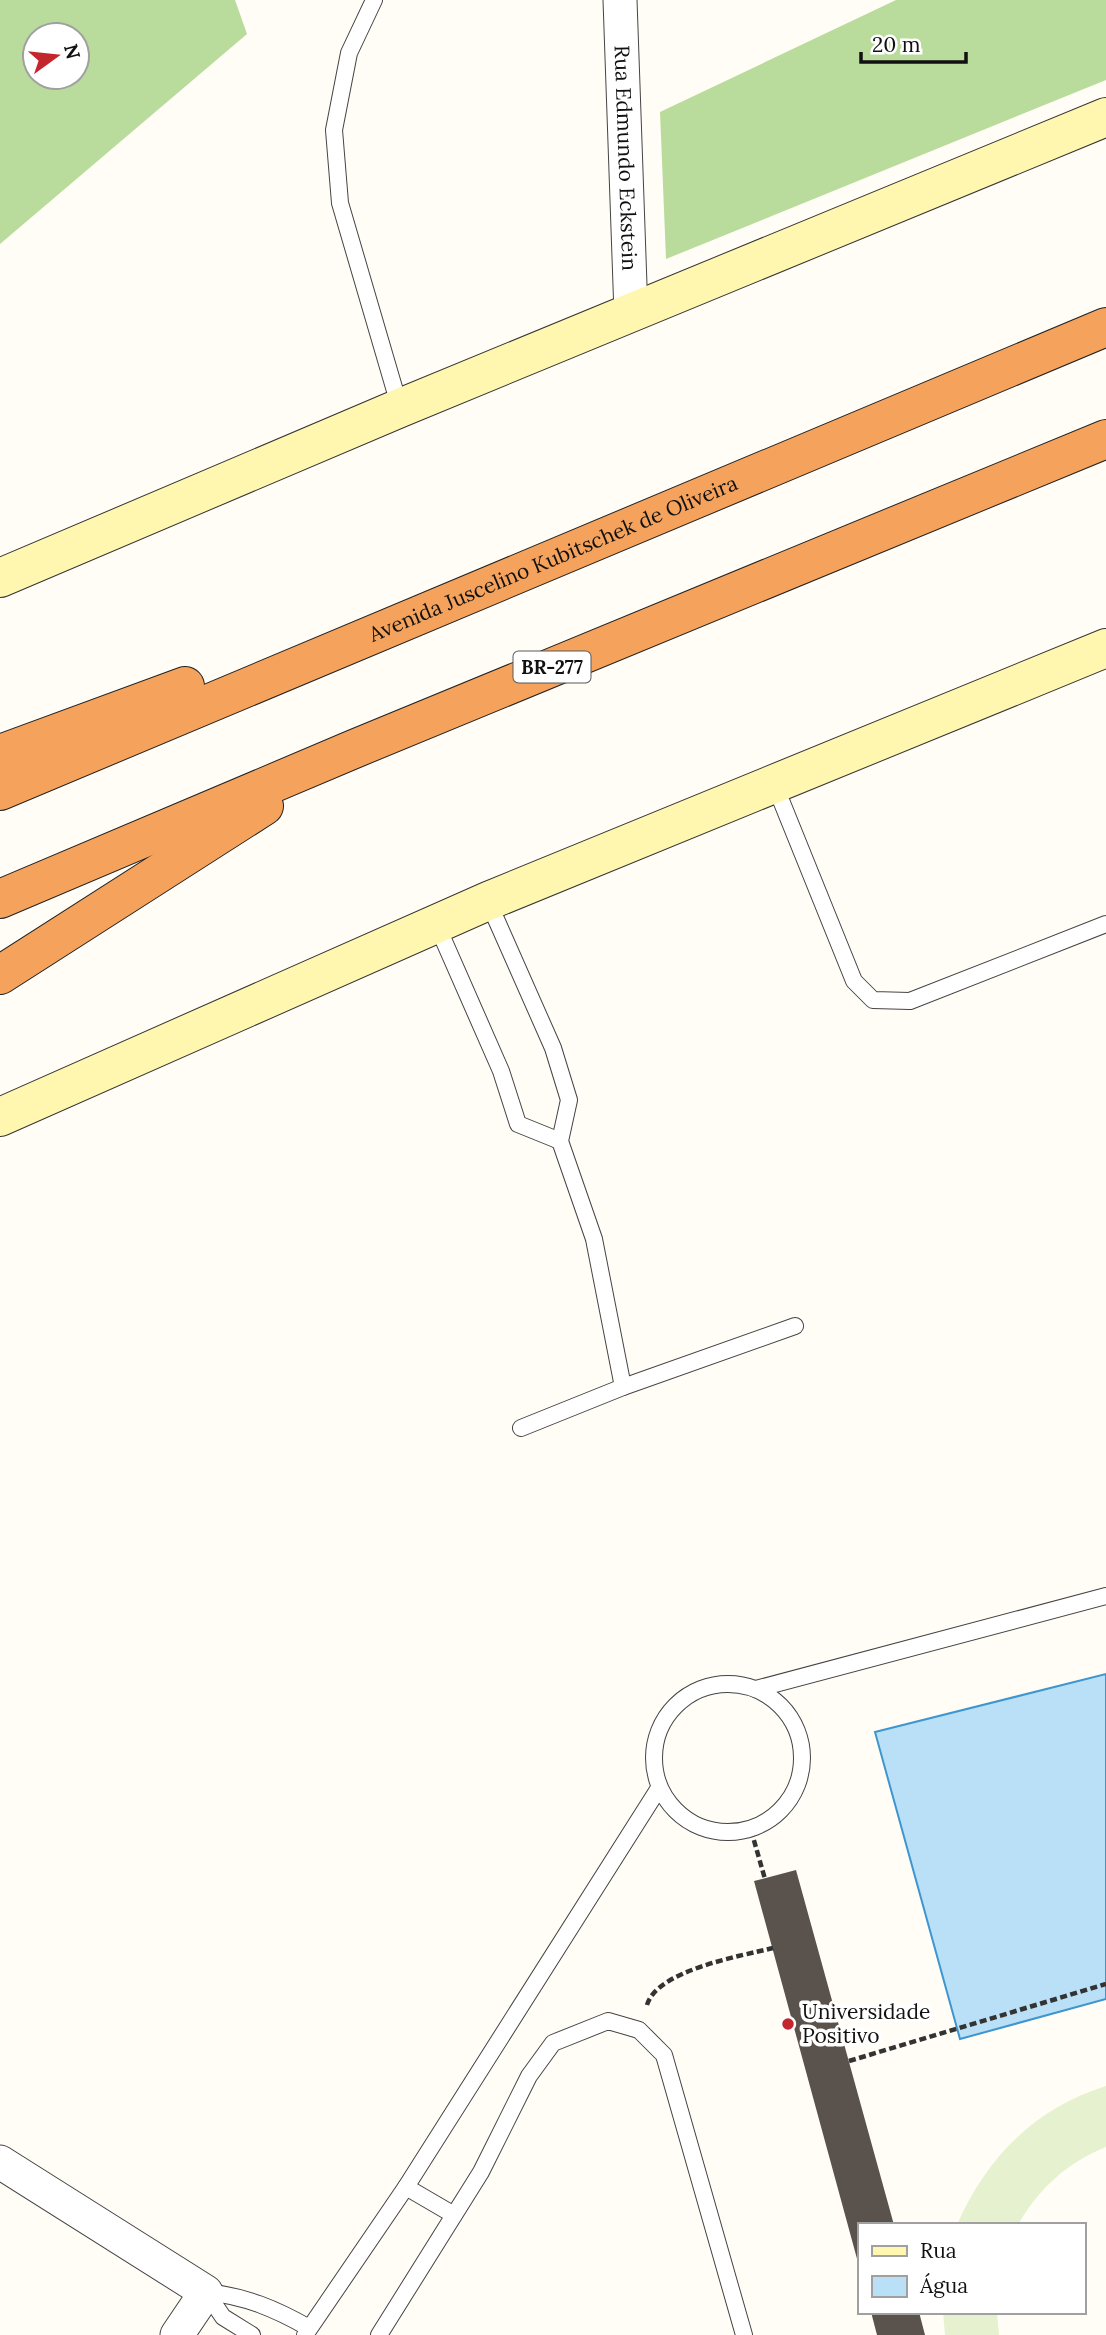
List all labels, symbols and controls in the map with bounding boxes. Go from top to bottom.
north arrow [21,21,91,91]
scale bar [861,21,966,65]
text: 20 m [872,31,921,58]
text: N [59,41,86,62]
street label: Rua Edmundo Eckstein [609,45,643,271]
street label: Avenida Juscelino Kubitschek de Oliveira [364,469,742,648]
road number: BR-277 [514,652,590,682]
place label: Universidade Positivo [802,1998,930,2049]
marker: Universidade Positivo [780,2016,796,2032]
legend [858,2223,1085,2314]
text: Rua [920,2237,957,2264]
text: Água [919,2272,968,2299]

